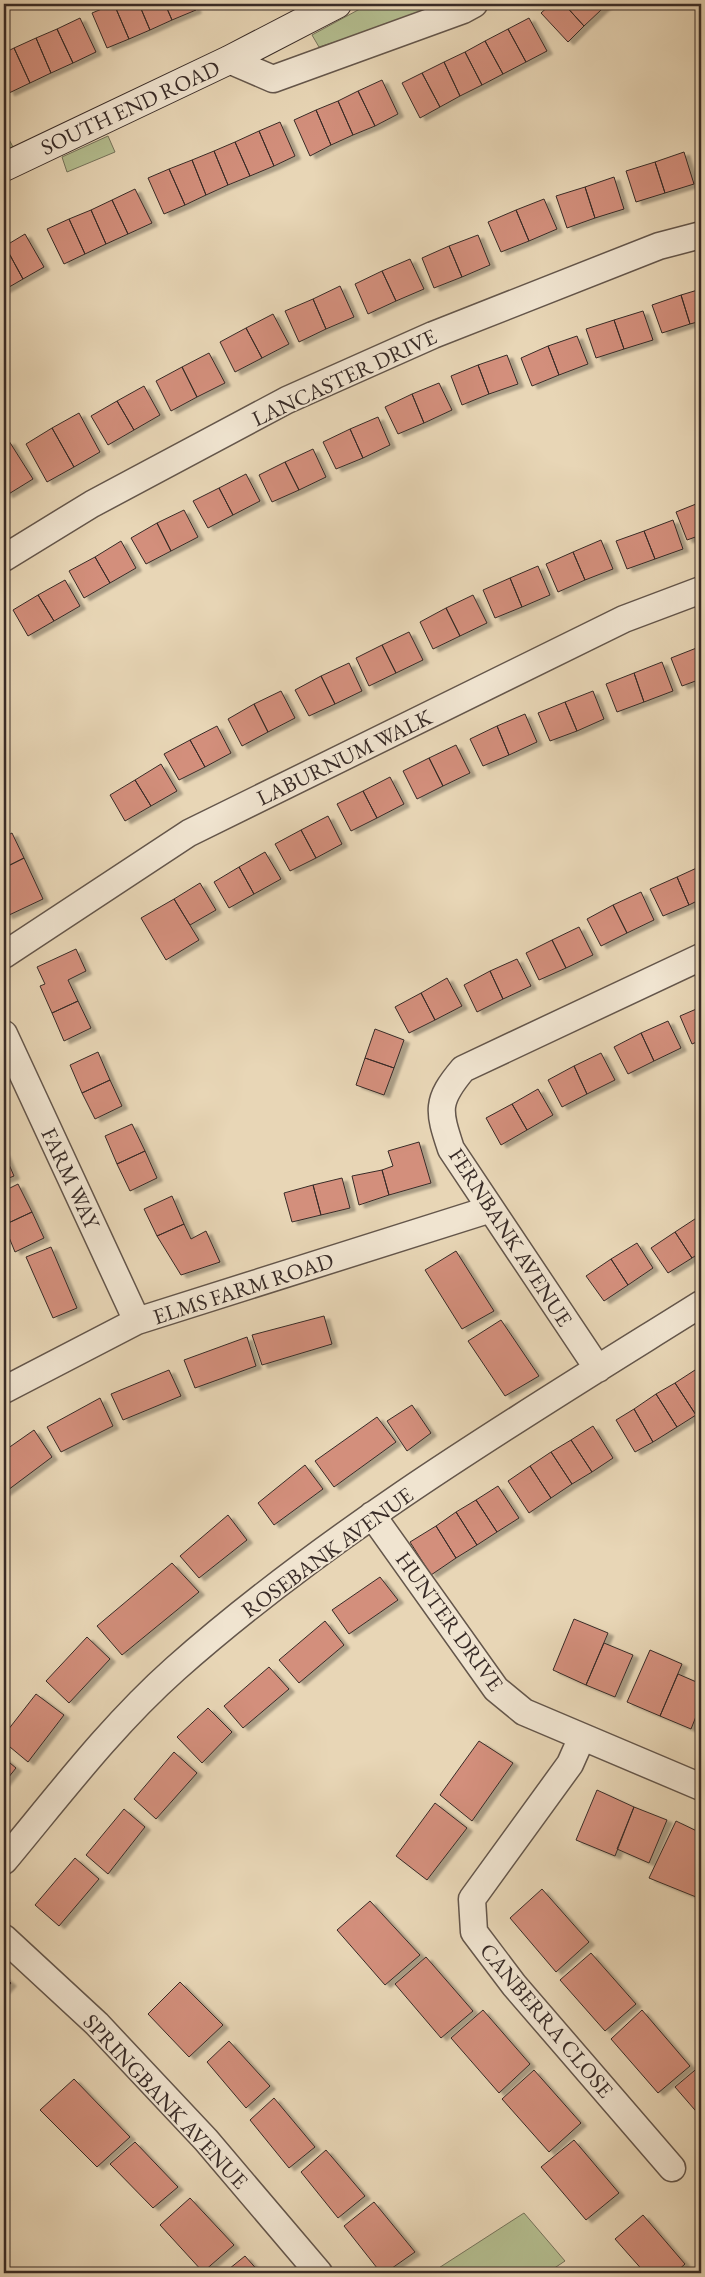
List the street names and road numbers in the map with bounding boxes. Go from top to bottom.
street label: SOUTH END ROAD [36,53,225,162]
street label: LANCASTER DRIVE [247,322,441,433]
street label: LABURNUM WALK [252,702,437,812]
street label: FARM WAY [35,1123,107,1235]
street label: FERNBANK AVENUE [442,1143,579,1332]
street label: ELMS FARM ROAD [149,1246,337,1331]
street label: ROSEBANK AVENUE [236,1480,419,1625]
street label: HUNTER DRIVE [389,1546,510,1697]
street label: CANBERRA CLOSE [473,1937,620,2104]
street label: SPRINGBANK AVENUE [77,2008,254,2195]

